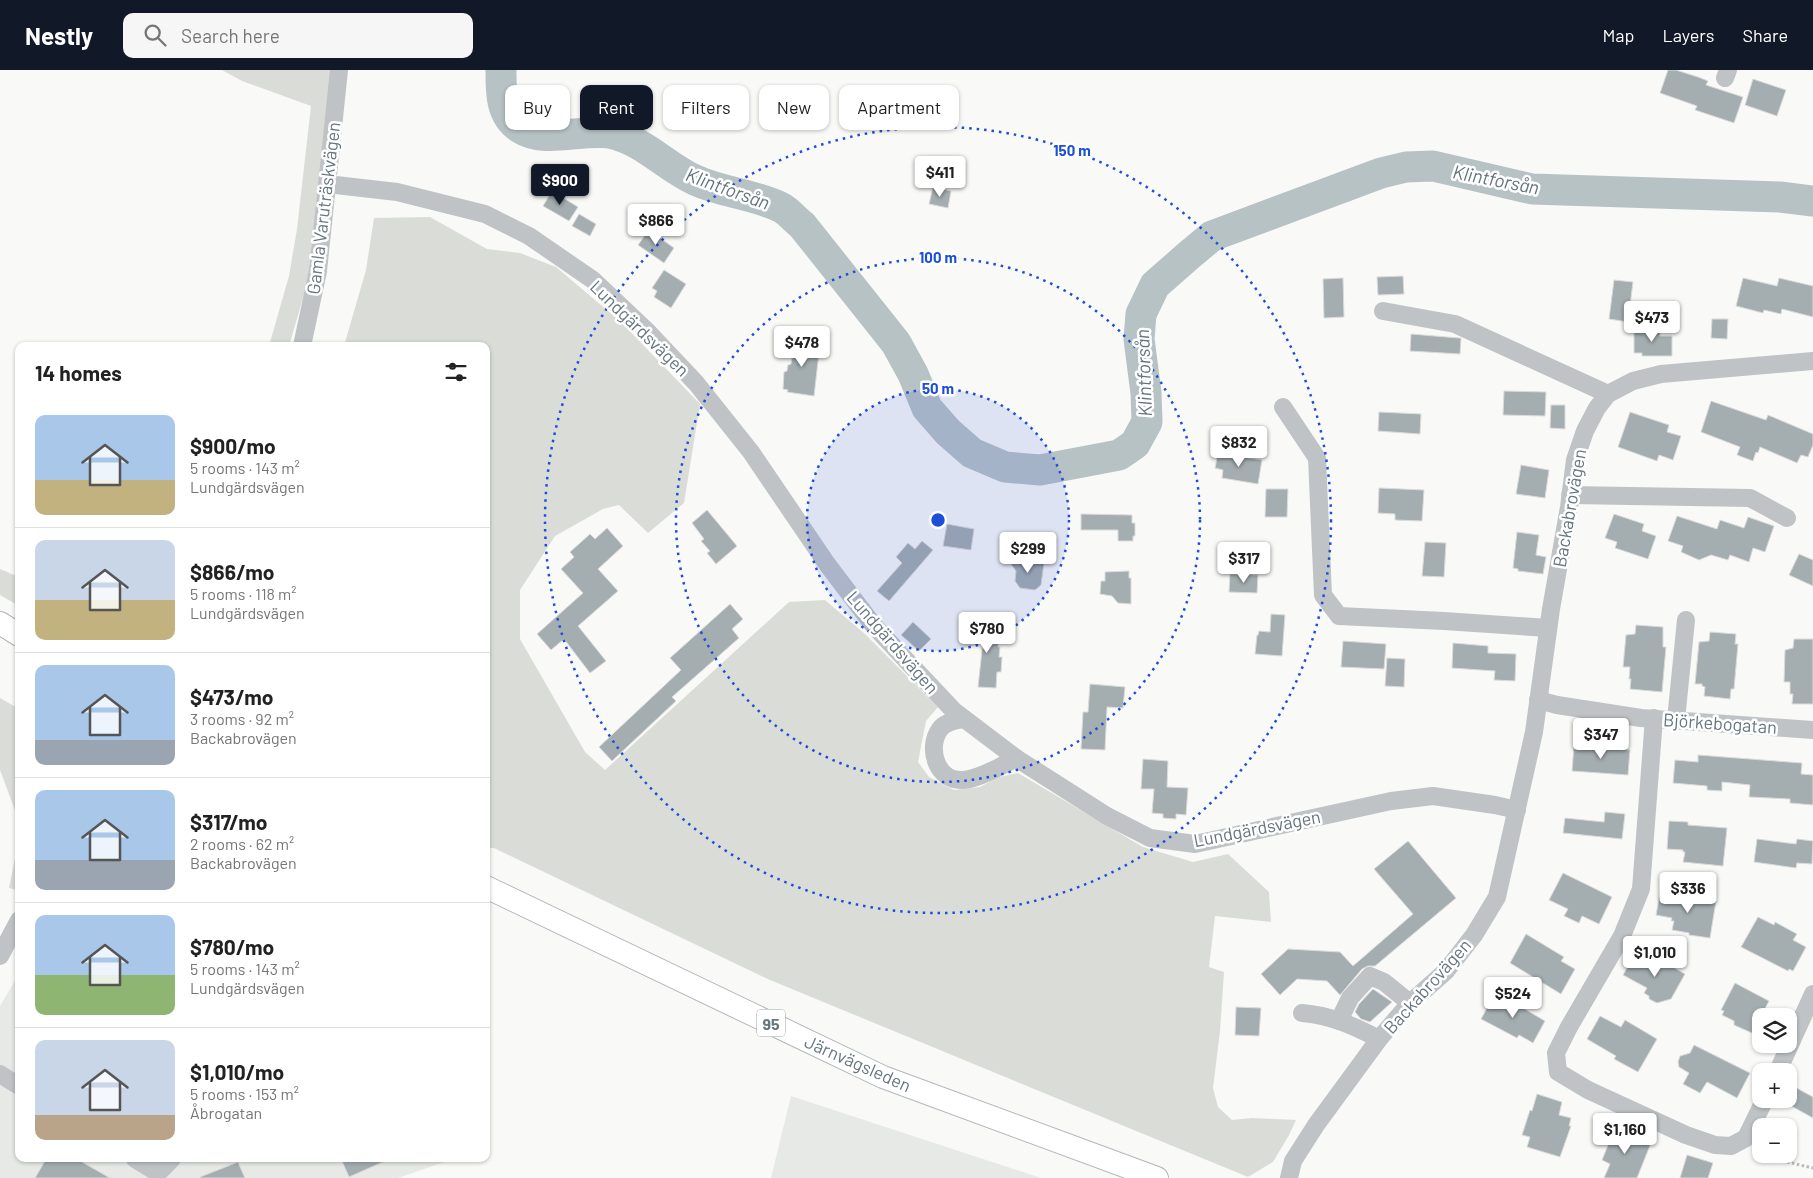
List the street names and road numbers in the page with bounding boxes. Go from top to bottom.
street label: Gamla Varuträskvägen [302,121,344,295]
street label: Lundgärdsvägen [586,275,694,381]
street label: Backabrovägen [1548,447,1590,569]
street label: Lundgärdsvägen [842,586,944,698]
street label: Björkebogatan [1662,708,1778,738]
street label: Lundgärdsvägen [1192,805,1322,851]
street label: Backabrovägen [1379,934,1475,1038]
road number: 95 [757,1010,785,1036]
street label: Järnvägsleden [801,1030,915,1096]

